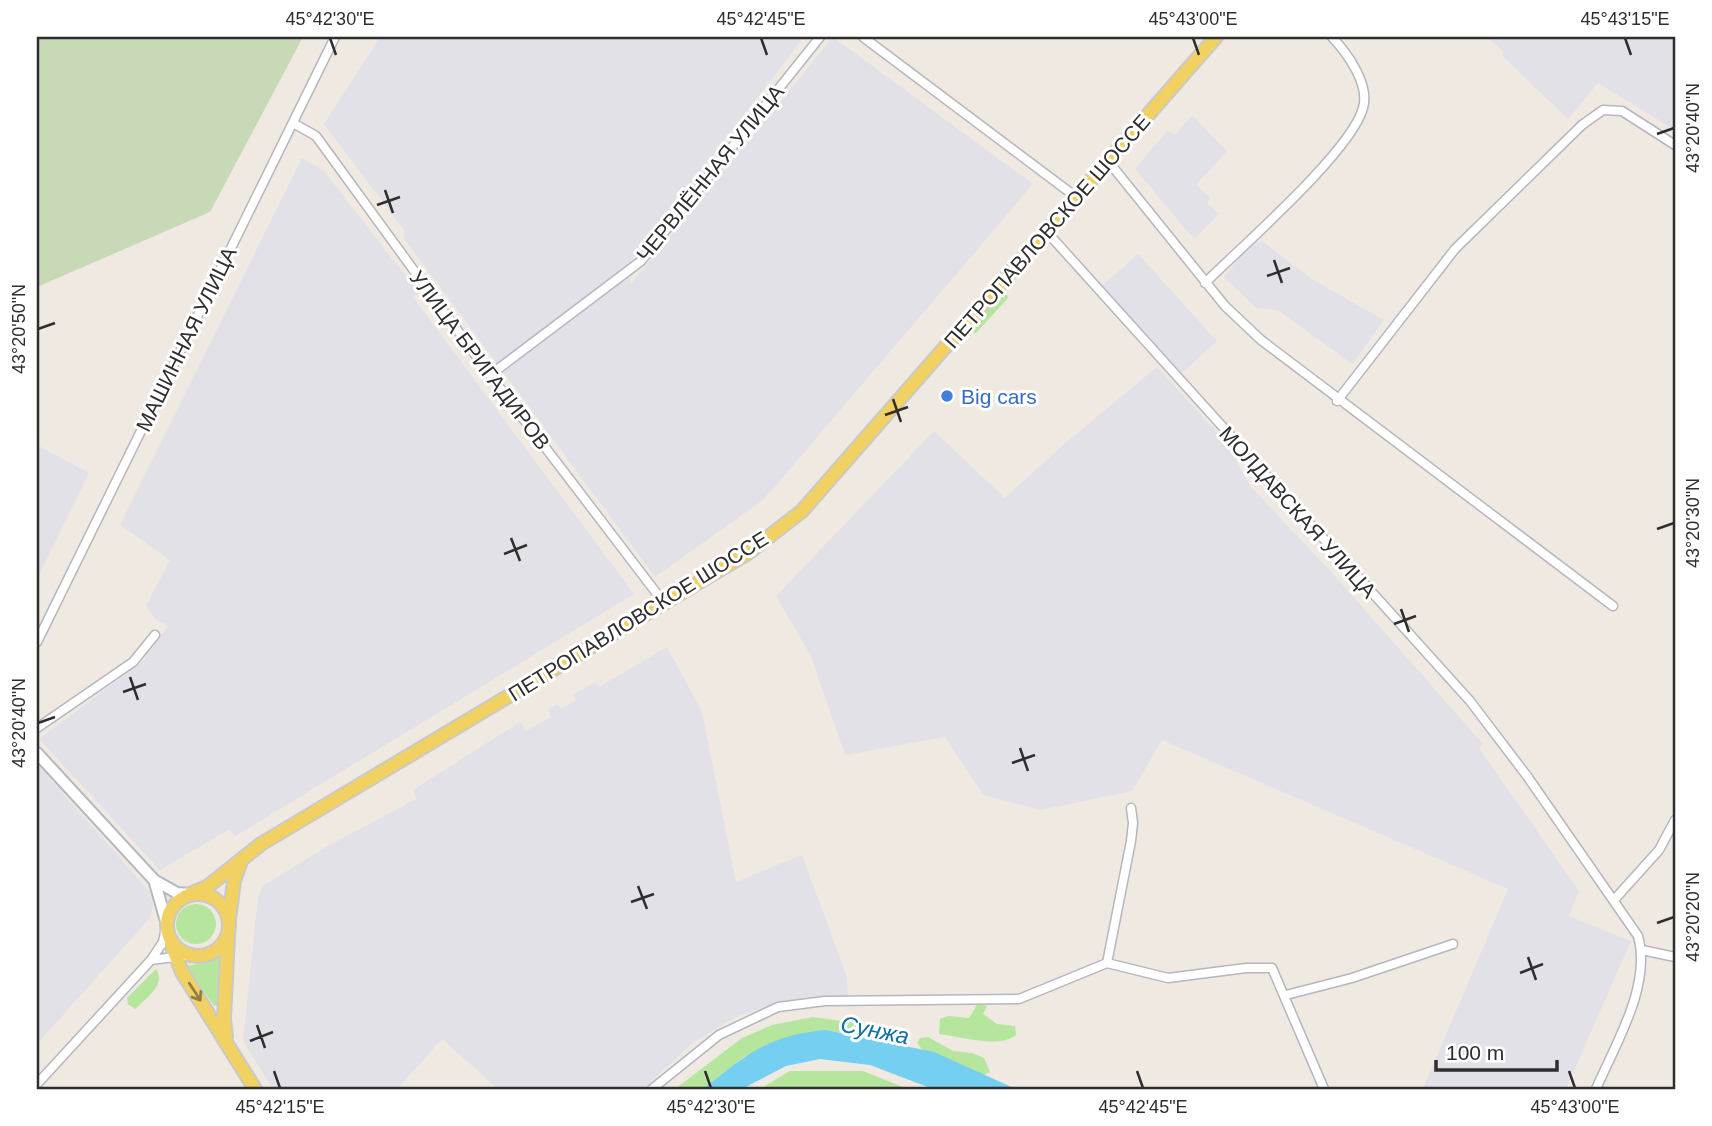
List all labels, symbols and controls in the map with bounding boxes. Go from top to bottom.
text: 45°42'30"E [285,9,375,29]
text: 45°42'45"E [716,9,806,29]
text: 45°43'00"E [1148,9,1238,29]
text: 45°43'15"E [1580,9,1670,29]
street label: ЧЕРВЛЁННАЯ УЛИЦА [632,80,788,266]
text: 43°20'40"N [1683,83,1703,173]
street label: ПЕТРОПАВЛОВСКОЕ ШОССЕ [939,110,1155,352]
street label: МАШИННАЯ УЛИЦА [131,243,241,435]
street label: УЛИЦА БРИГАДИРОВ [405,266,555,454]
text: 43°20'50"N [9,284,29,374]
place label: Big cars [961,385,1037,408]
marker: Big cars [939,388,955,404]
street label: МОЛДАВСКАЯ УЛИЦА [1215,422,1381,602]
text: 43°20'30"N [1683,478,1703,568]
street label: ПЕТРОПАВЛОВСКОЕ ШОССЕ [504,526,772,706]
text: 43°20'40"N [9,678,29,768]
text: 43°20'20"N [1683,872,1703,962]
one-way arrow [187,982,202,1001]
water label: Сунжа [839,1011,911,1049]
scale bar [1436,1028,1556,1072]
text: 100 m [1446,1041,1504,1064]
text: 45°42'15"E [235,1097,325,1117]
text: 45°42'30"E [666,1097,756,1117]
text: 45°42'45"E [1098,1097,1188,1117]
text: 45°43'00"E [1530,1097,1620,1117]

